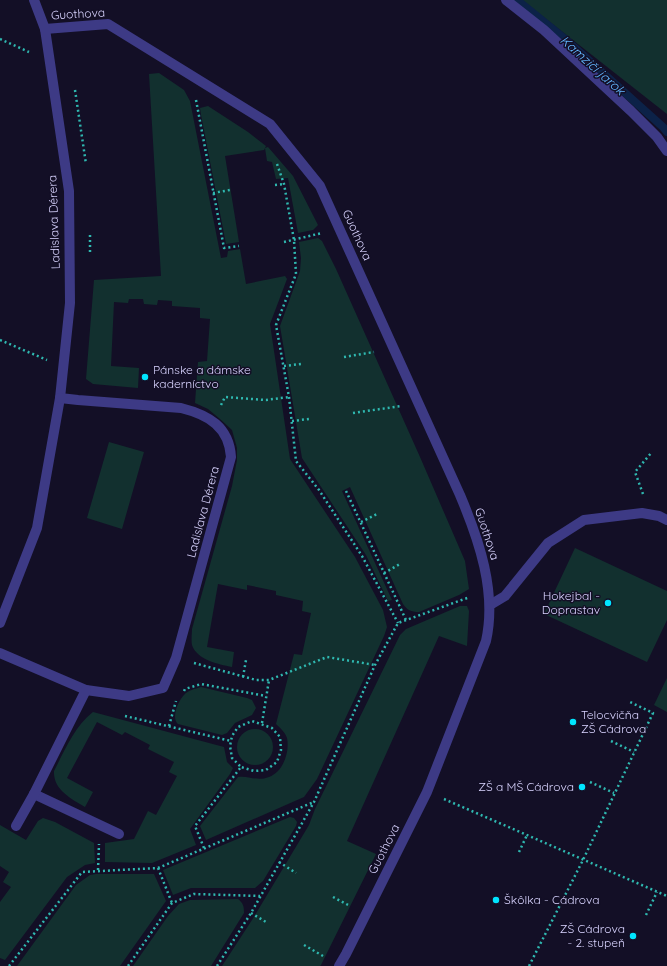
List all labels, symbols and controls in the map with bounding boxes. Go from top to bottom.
street label: Guothova [51,5,105,22]
water label: Kamzičí jarok [557,32,629,99]
street label: Ladislava Dérera [44,175,63,269]
street label: Guothova [340,207,375,263]
place label: Pánske a dámske kaderníctvo [153,362,251,391]
marker: Pánske a dámske kaderníctvo [140,372,150,382]
street label: Ladislava Dérera [183,464,222,559]
street label: Guothova [472,506,503,562]
place label: Hokejbal - Doprastav [542,588,600,617]
marker: Hokejbal - Doprastav [603,598,613,608]
place label: Telocvičňa ZŠ Cádrova [581,707,646,736]
marker: Telocvičňa ZŠ Cádrova [568,717,578,727]
place label: ZŠ a MŠ Cádrova [478,779,574,794]
marker: ZŠ a MŠ Cádrova [577,782,587,792]
street label: Guothova [365,821,403,876]
place label: Škôlka - Cádrova [504,892,600,907]
marker: Škôlka - Cádrova [491,895,501,905]
place label: ZŠ Cádrova - 2. stupeň [560,921,625,950]
marker: ZŠ Cádrova - 2. stupeň [628,931,638,941]

